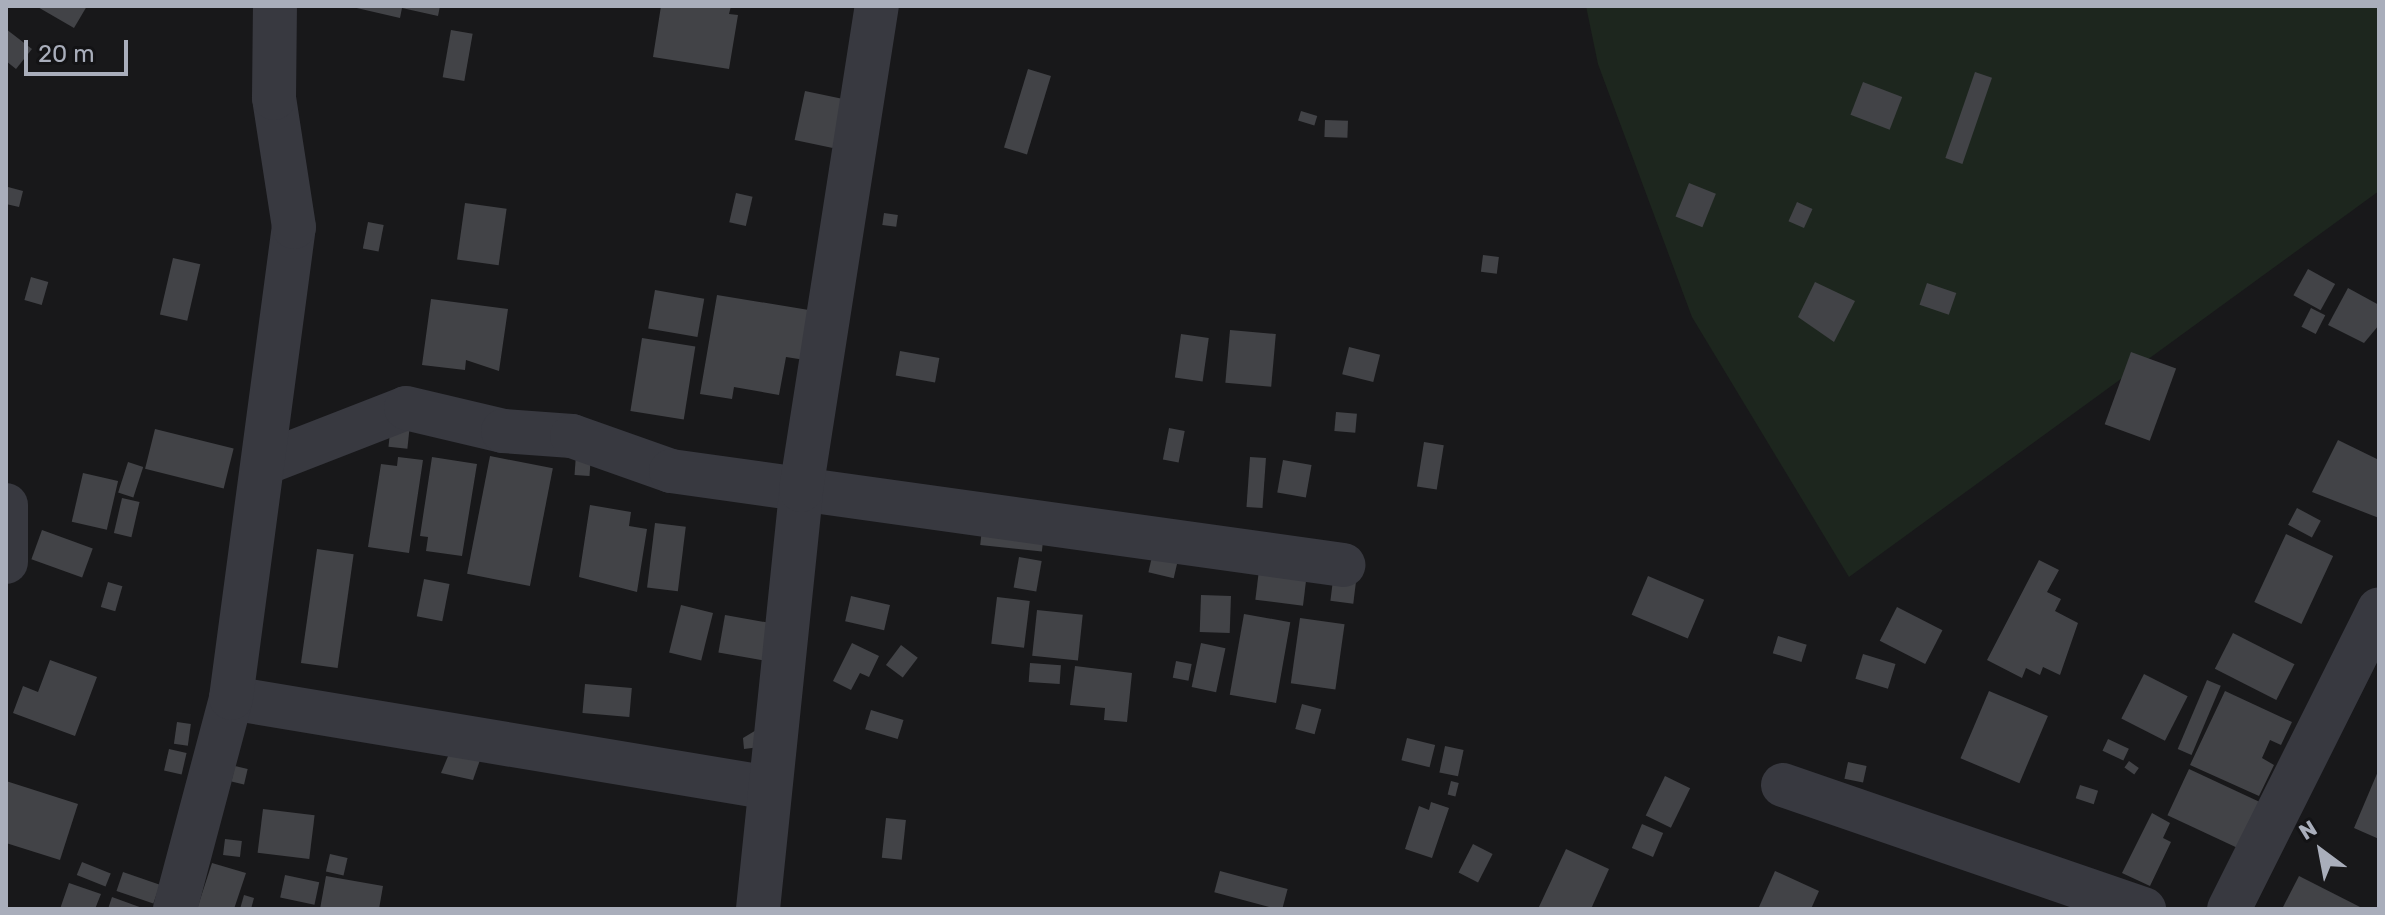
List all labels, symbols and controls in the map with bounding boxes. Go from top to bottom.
scale bar [28,24,132,74]
text: 20 m [38,40,95,68]
north arrow [2281,811,2361,891]
text: N [2294,815,2322,846]

